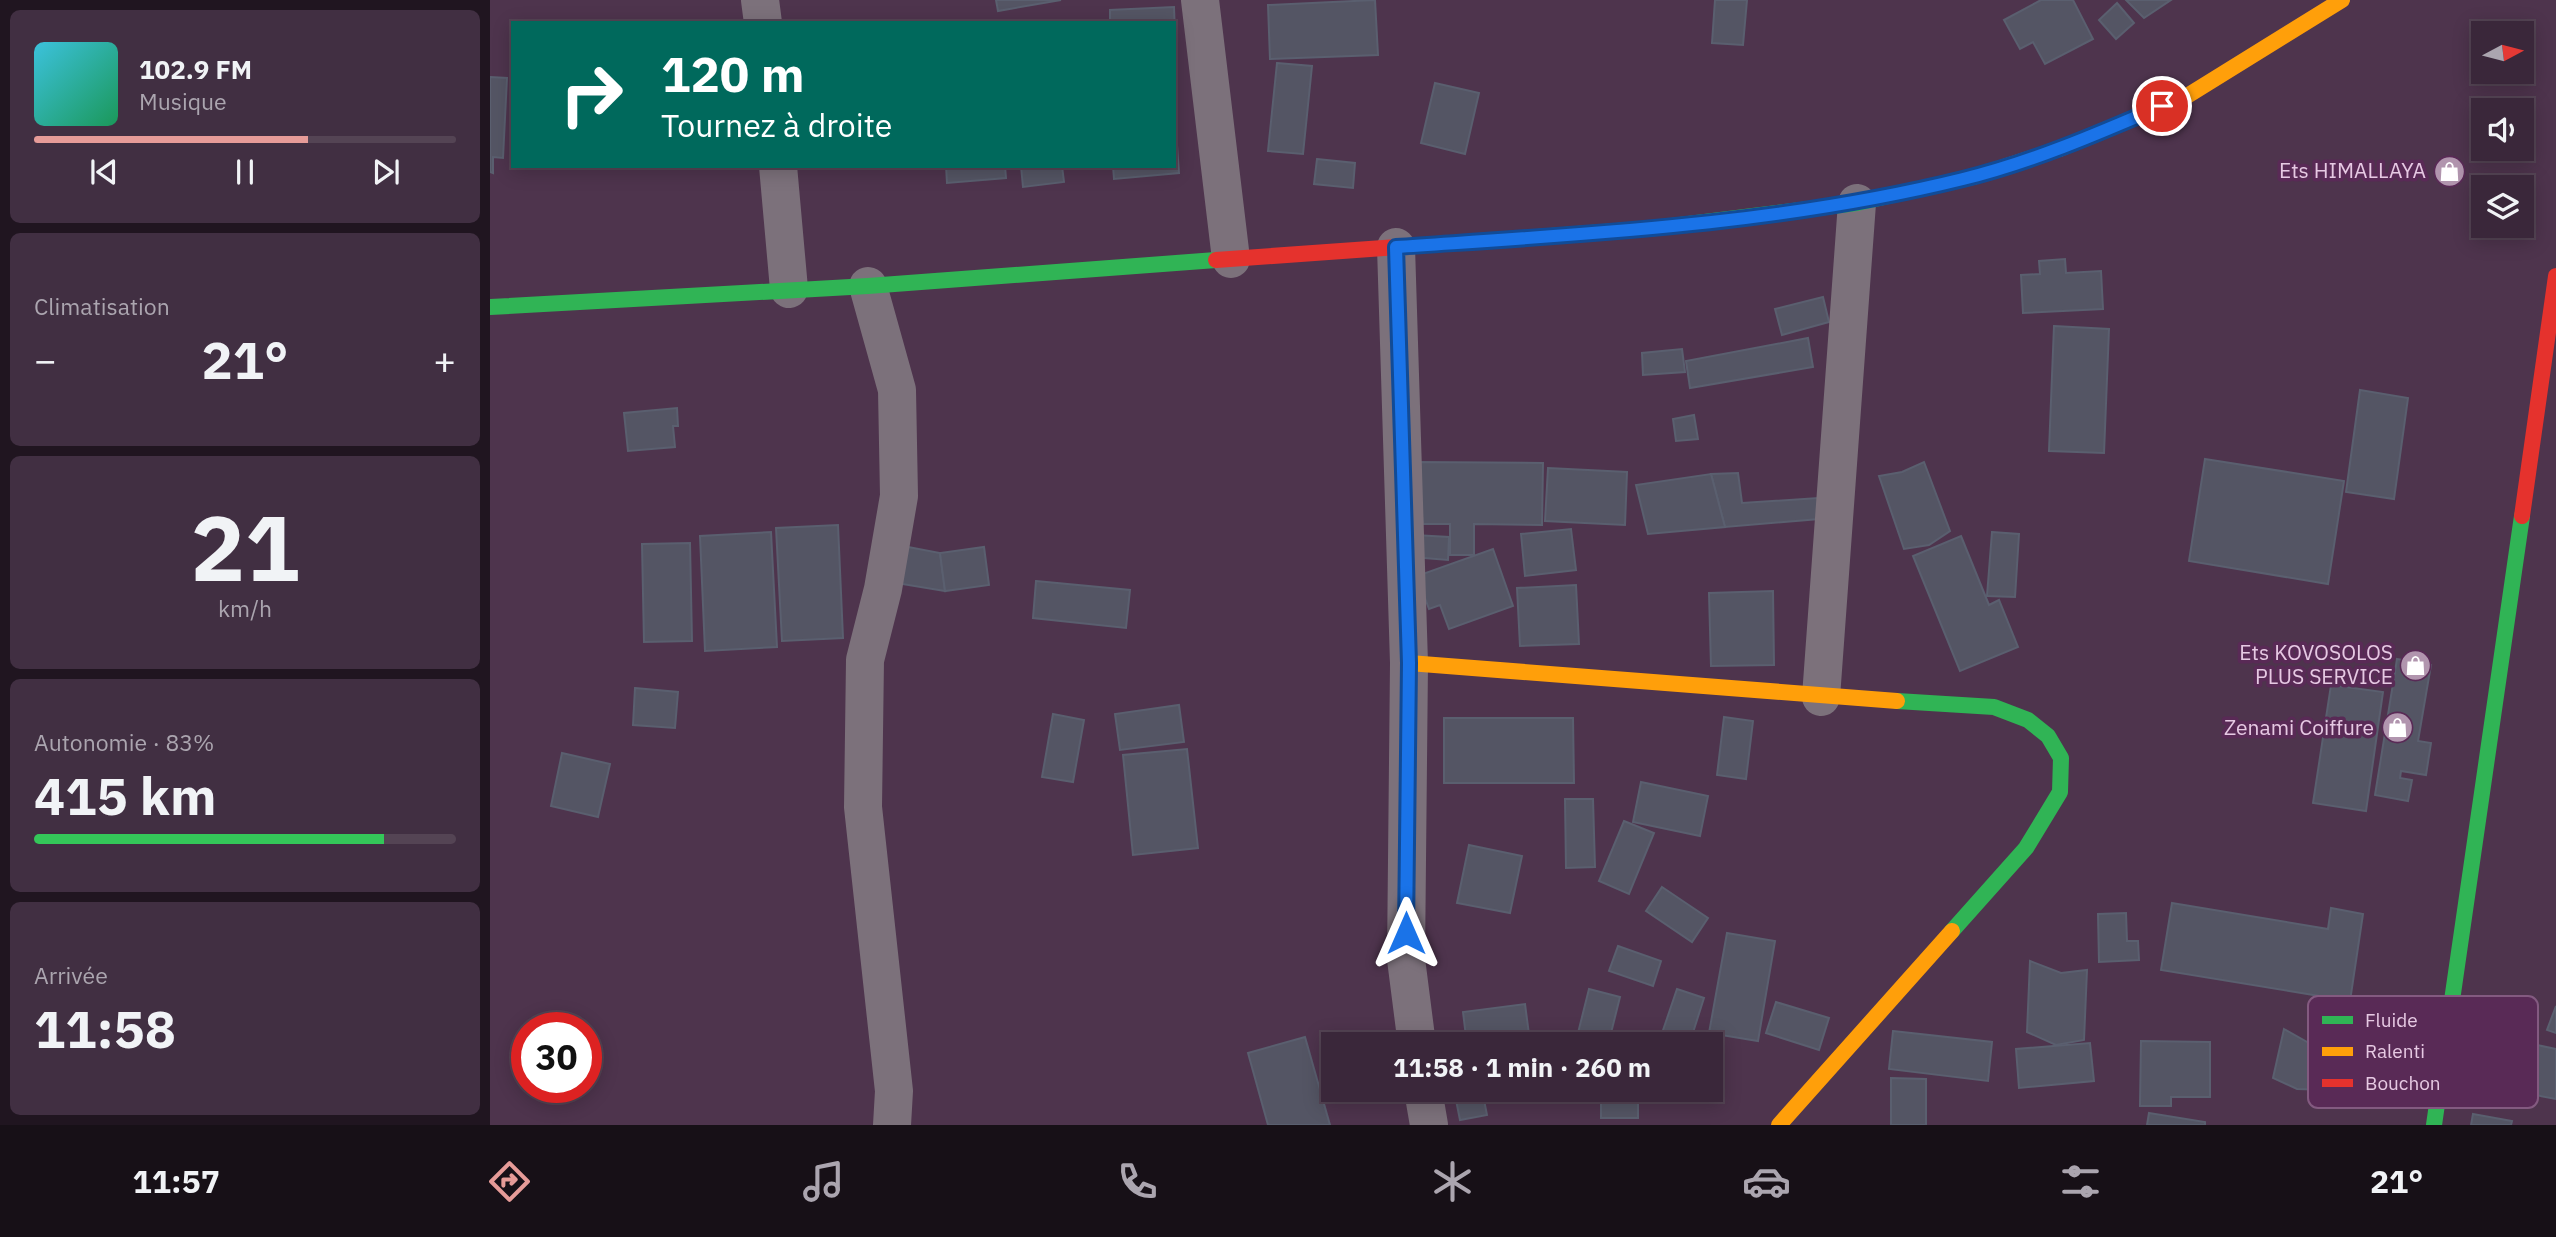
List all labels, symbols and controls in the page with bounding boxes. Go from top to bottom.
north arrow [2471,21,2534,84]
map controls [2471,21,2534,238]
text: 120 m [661,42,805,105]
icon: right [546,49,637,140]
text: 102.9 FM [139,52,252,86]
pin [2132,76,2192,136]
text: Musique [139,86,227,116]
icon: arrive [2143,87,2181,125]
button: sound [2471,98,2534,161]
text: Tournez à droite [661,104,892,146]
icon: previous [85,153,123,191]
icon: pause [226,153,264,191]
icon: next [367,153,405,191]
shop icon: Ets HIMALLAYA [2432,154,2466,188]
place label: Ets HIMALLAYA [2279,156,2426,184]
button: layers [2471,175,2534,238]
text: Climatisation [34,291,170,321]
text: 21° [202,326,288,393]
text: − [34,335,57,384]
text: + [433,335,456,384]
text: 21 [190,488,300,606]
text: km/h [218,593,272,623]
place label: Ets KOVOSOLOS PLUS SERVICE [2239,638,2393,690]
shop icon: Ets KOVOSOLOS PLUS SERVICE [2399,648,2433,682]
shop icon: Zenami Coiffure [2380,711,2414,745]
place label: Zenami Coiffure [2224,713,2374,741]
text: Autonomie · 83% [34,727,214,757]
text: 415 km [34,762,216,829]
position arrow [1369,896,1443,970]
text: Arrivée [34,960,108,990]
text: 11:58 [34,995,176,1062]
legend [2308,996,2538,1108]
text: Fluide [2365,1008,2418,1032]
speed limit sign: 30 [511,1012,602,1103]
text: Ralenti [2365,1039,2425,1063]
text: 11:58 · 1 min · 260 m [1393,1050,1651,1084]
text: Bouchon [2365,1071,2441,1095]
icon: directions [485,1157,534,1206]
icon: music [799,1157,848,1206]
icon: phone [1113,1157,1162,1206]
icon: climate [1428,1157,1477,1206]
icon: car [1742,1157,1791,1206]
icon: filters [2056,1157,2105,1206]
text: 11:57 [133,1160,220,1202]
text: 21° [2370,1160,2423,1202]

